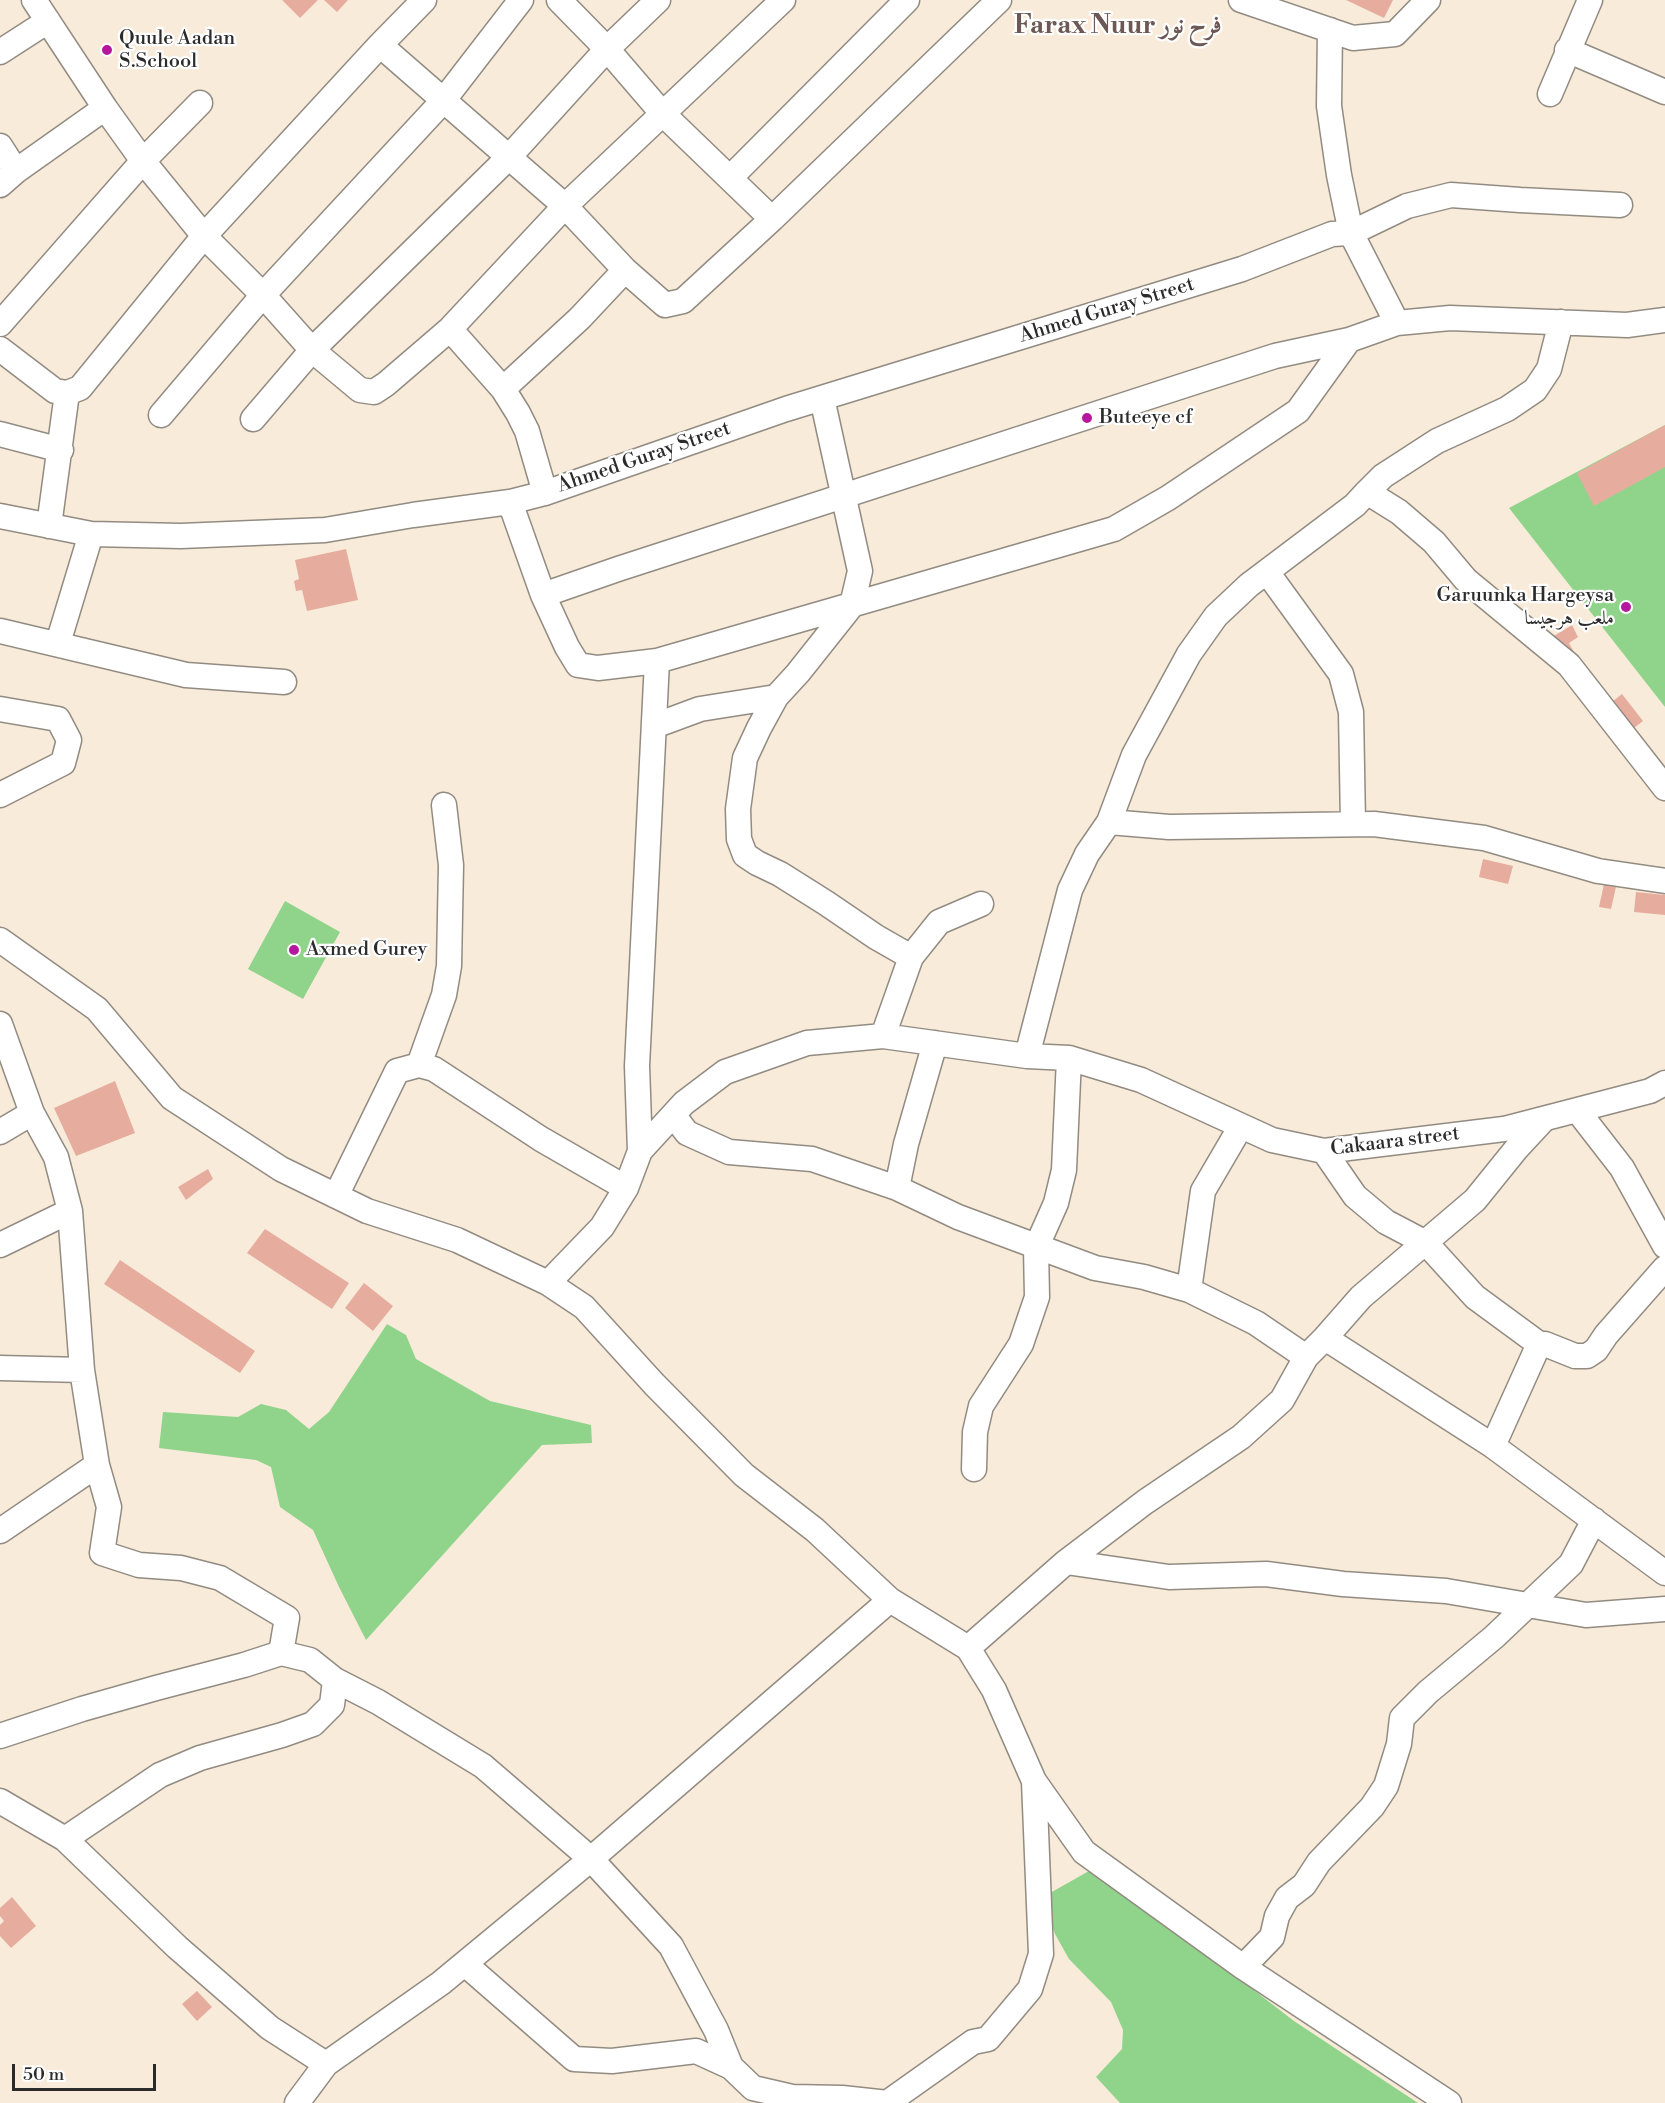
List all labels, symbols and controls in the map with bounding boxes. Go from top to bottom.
district label: Farax Nuur فرح نور [1014,11,1222,43]
place label: Quule Aadan S.School [119,27,235,74]
marker: Quule Aadan S.School [100,43,114,57]
street label: Ahmed Guray Street [1017,273,1197,349]
place label: Buteeye cf [1099,406,1192,430]
marker: Buteeye cf [1080,411,1094,425]
street label: Ahmed Guray Street [554,417,734,499]
place label: Garuunka Hargeysa ملعب هرجيسا [1437,584,1614,631]
marker: Garuunka Hargeysa ملعب هرجيسا [1619,600,1633,614]
place label: Axmed Gurey [306,938,427,962]
marker: Axmed Gurey [287,943,301,957]
street label: Cakaara street [1329,1122,1461,1162]
scale bar [15,2052,159,2090]
text: 50 m [23,2063,64,2086]

